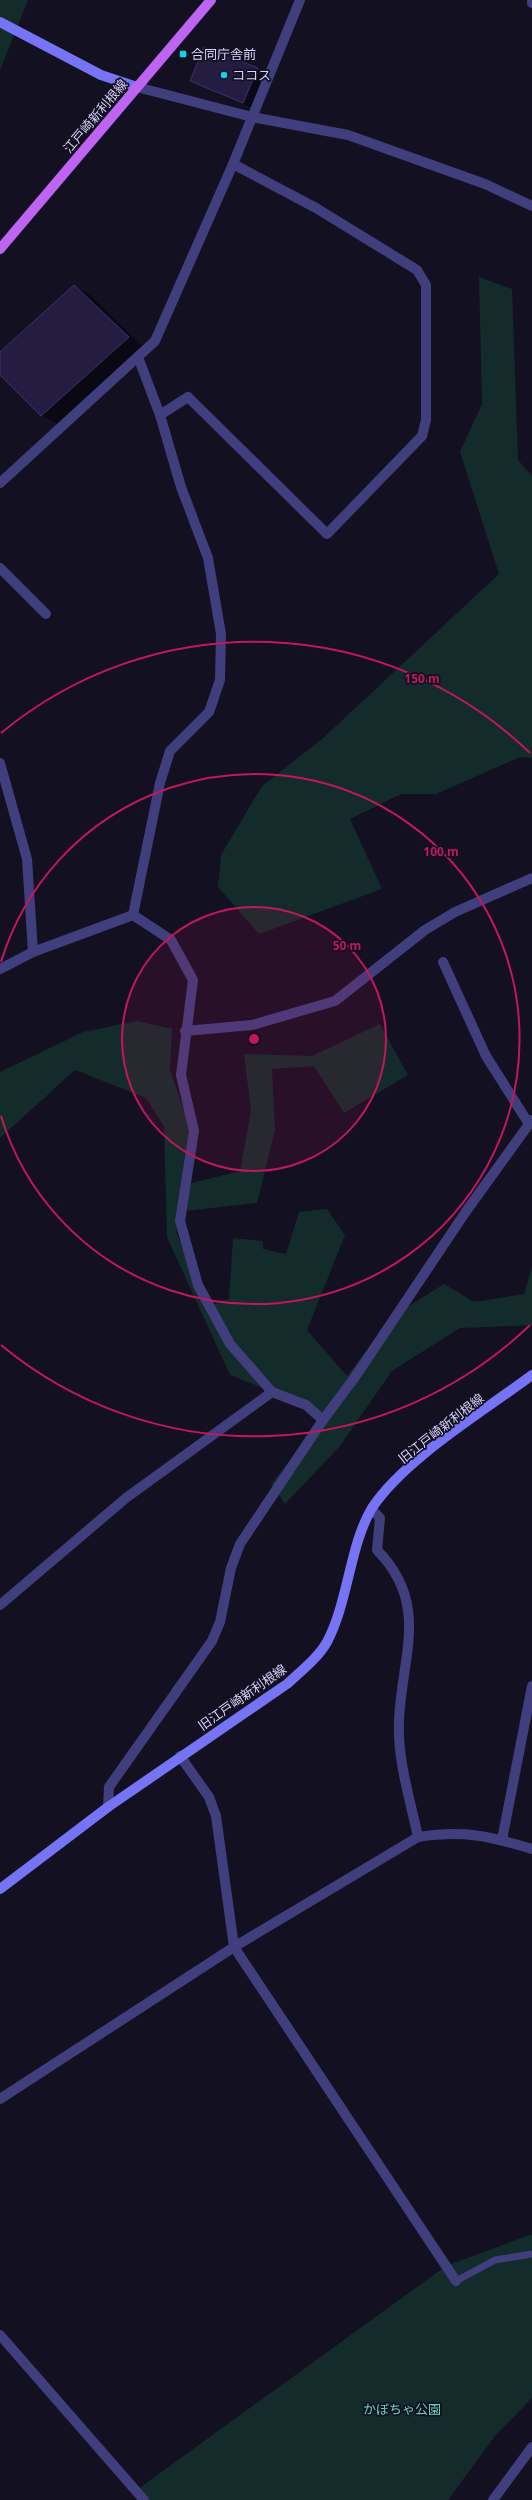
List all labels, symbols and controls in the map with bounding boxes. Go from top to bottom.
place label: 合同庁舎前 [191,45,256,63]
marker: 合同庁舎前 [178,49,188,59]
place label: ココス [232,66,271,84]
marker: ココス [219,70,229,80]
street label: 江戸崎新利根線 [59,75,131,157]
text: 150 m [404,670,440,687]
text: 100 m [423,843,459,860]
text: 50 m [333,937,361,954]
centre of rings [247,1032,261,1046]
street label: 旧江戸崎新利根線 [394,1389,488,1467]
street label: 旧江戸崎新利根線 [194,1660,290,1734]
park label: かぼちゃ公園 [363,2400,441,2418]

